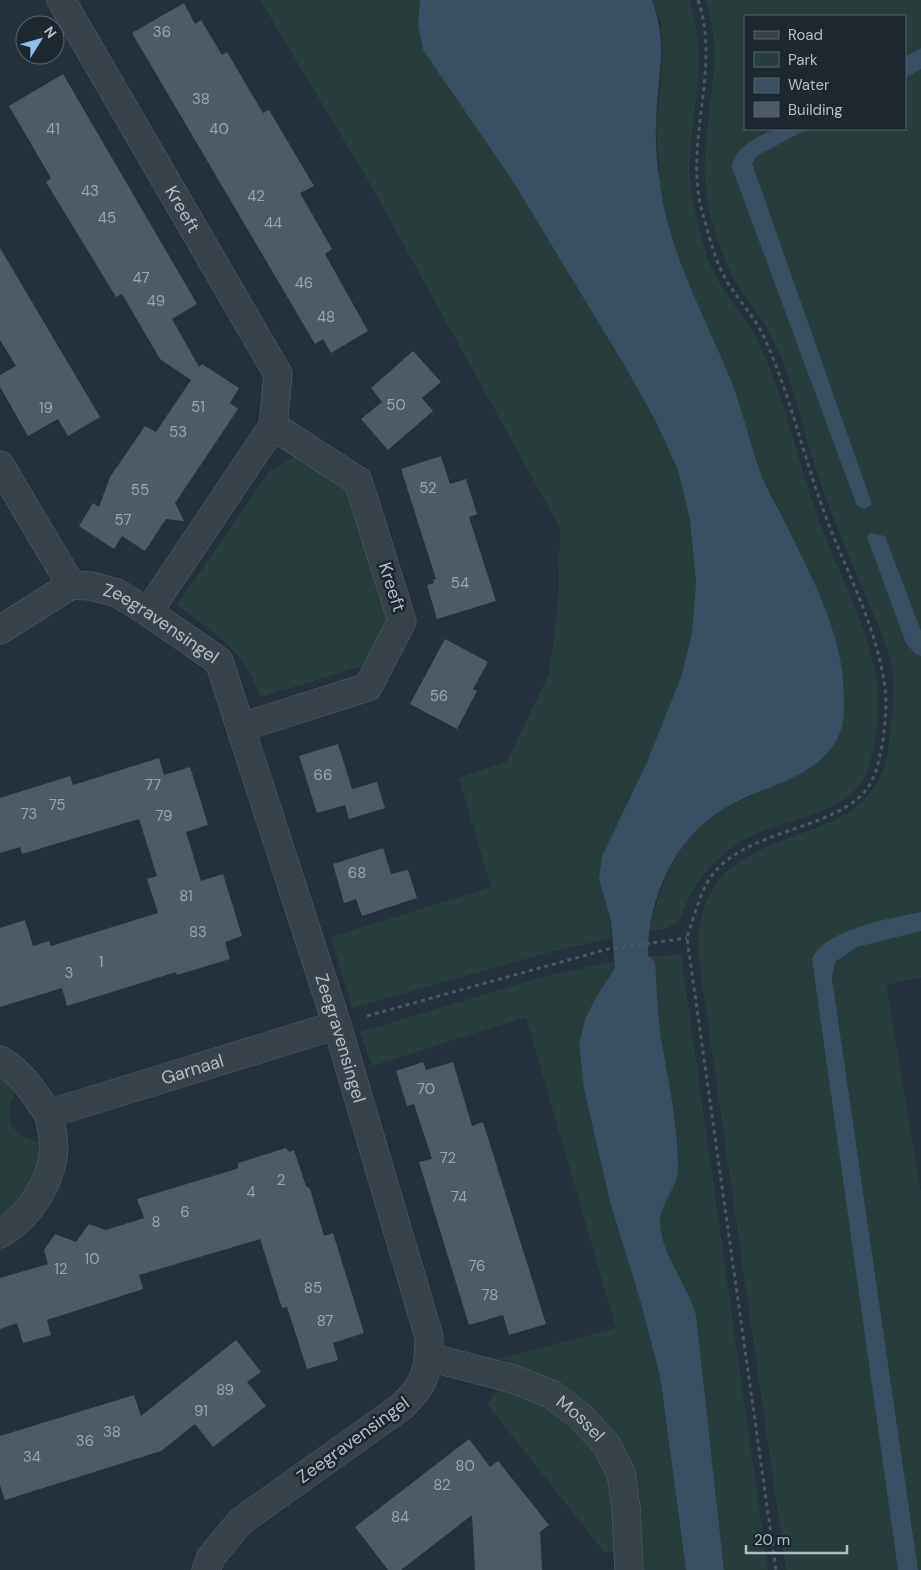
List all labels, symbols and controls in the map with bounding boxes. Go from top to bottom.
north arrow [15,15,65,65]
legend [744,15,906,130]
house number: 36 [153,22,171,42]
text: N [40,23,61,42]
text: Road [788,25,823,45]
text: Park [788,50,818,70]
text: Water [788,75,830,95]
house number: 38 [192,89,210,109]
text: Building [788,100,843,120]
house number: 41 [46,119,60,139]
house number: 40 [209,119,229,139]
house number: 43 [81,181,99,201]
street label: Kreeft [159,181,206,237]
house number: 42 [247,186,265,206]
house number: 45 [98,208,116,228]
house number: 44 [264,213,282,233]
house number: 47 [132,268,150,288]
house number: 46 [295,273,313,293]
house number: 49 [147,291,165,311]
house number: 48 [317,307,335,327]
house number: 50 [386,395,406,415]
house number: 51 [191,397,205,417]
house number: 19 [39,398,53,418]
house number: 53 [169,422,187,442]
house number: 52 [419,478,437,498]
house number: 55 [131,480,149,500]
house number: 57 [115,510,131,530]
street label: Kreeft [373,559,411,615]
house number: 54 [451,573,469,593]
street label: Zeegravensingel [101,578,223,669]
house number: 56 [430,686,448,706]
house number: 66 [314,765,332,785]
house number: 77 [145,775,161,795]
house number: 75 [49,795,65,815]
house number: 73 [21,804,37,824]
house number: 79 [155,806,173,826]
house number: 68 [348,863,366,883]
house number: 81 [179,886,193,906]
house number: 83 [189,922,207,942]
house number: 1 [99,952,103,972]
house number: 3 [65,963,73,983]
street label: Zeegravensingel [309,971,371,1106]
street label: Garnaal [158,1049,227,1090]
house number: 70 [417,1079,435,1099]
house number: 72 [440,1148,456,1168]
house number: 2 [277,1170,285,1190]
house number: 4 [246,1182,256,1202]
house number: 74 [451,1187,467,1207]
house number: 6 [180,1202,190,1222]
house number: 8 [151,1212,161,1232]
house number: 10 [85,1249,99,1269]
house number: 76 [468,1256,486,1276]
house number: 12 [54,1259,68,1279]
house number: 85 [304,1278,322,1298]
house number: 78 [482,1285,498,1305]
house number: 87 [317,1311,333,1331]
house number: 89 [216,1380,234,1400]
street label: Mossel [551,1390,610,1447]
street label: Zeegravensingel [292,1391,414,1489]
house number: 91 [194,1401,208,1421]
house number: 38 [103,1422,121,1442]
house number: 36 [76,1431,94,1451]
house number: 34 [23,1447,41,1467]
house number: 80 [455,1456,475,1476]
house number: 82 [433,1475,451,1495]
house number: 84 [391,1507,409,1527]
scale bar [746,1522,847,1554]
text: 20 m [754,1530,790,1550]

